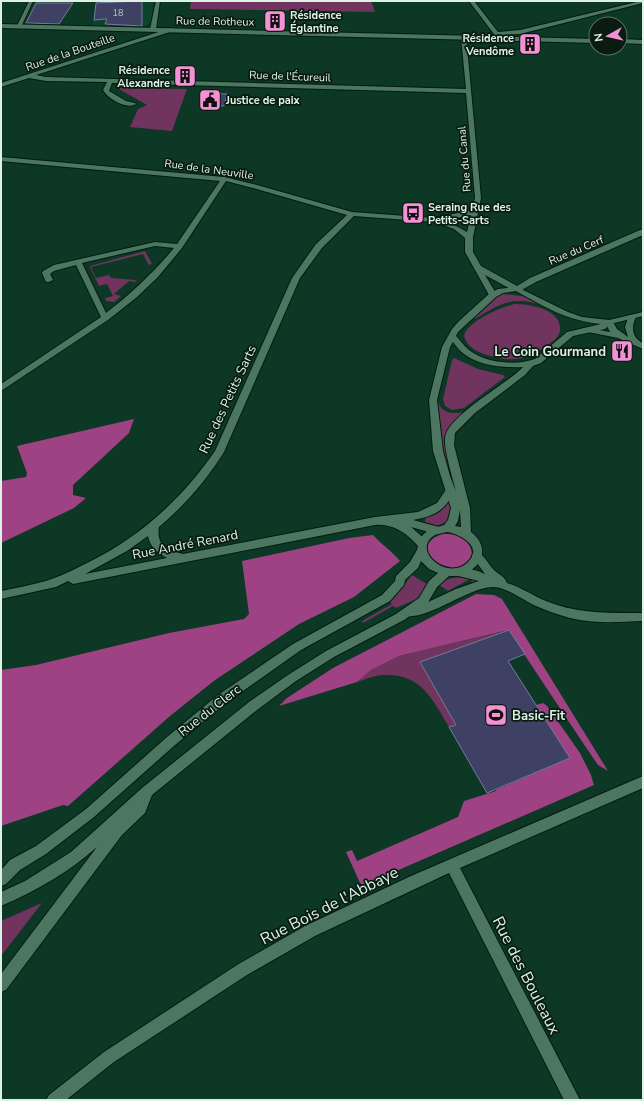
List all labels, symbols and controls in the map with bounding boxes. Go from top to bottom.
house number: 18 [113,7,123,19]
building icon: Résidence Églantine [262,8,288,34]
place label: Résidence Églantine [290,8,342,36]
street label: Rue de Rotheux [176,13,255,30]
north arrow [588,16,628,56]
street label: Rue de la Bouteille [24,30,117,75]
place label: Résidence Vendôme [462,31,514,59]
building icon: Résidence Vendôme [517,31,543,57]
text: N [591,32,607,42]
place label: Résidence Alexandre [117,63,170,91]
building icon: Résidence Alexandre [172,63,198,89]
street label: Rue de l'Écureuil [249,67,332,85]
public building icon: Justice de paix [197,87,223,113]
place label: Justice de paix [225,93,301,108]
street label: Rue du Canal [454,125,475,192]
street label: Rue de la Neuville [163,156,255,183]
bus stop icon: Seraing Rue des Petits-Sarts [400,200,426,226]
place label: Seraing Rue des Petits-Sarts [428,200,511,228]
street label: Rue du Cerf [546,232,606,269]
restaurant icon: Le Coin Gourmand [609,338,635,364]
street label: Rue des Petits Sarts [195,342,261,457]
place label: Le Coin Gourmand [494,343,606,361]
street label: Rue André Renard [131,526,240,564]
street label: Rue du Clerc [175,681,245,741]
sports icon: Basic-Fit [483,702,509,728]
place label: Basic-Fit [512,707,566,725]
street label: Rue Bois de l'Abbaye [257,861,402,950]
street label: Rue des Bouleaux [487,913,566,1039]

